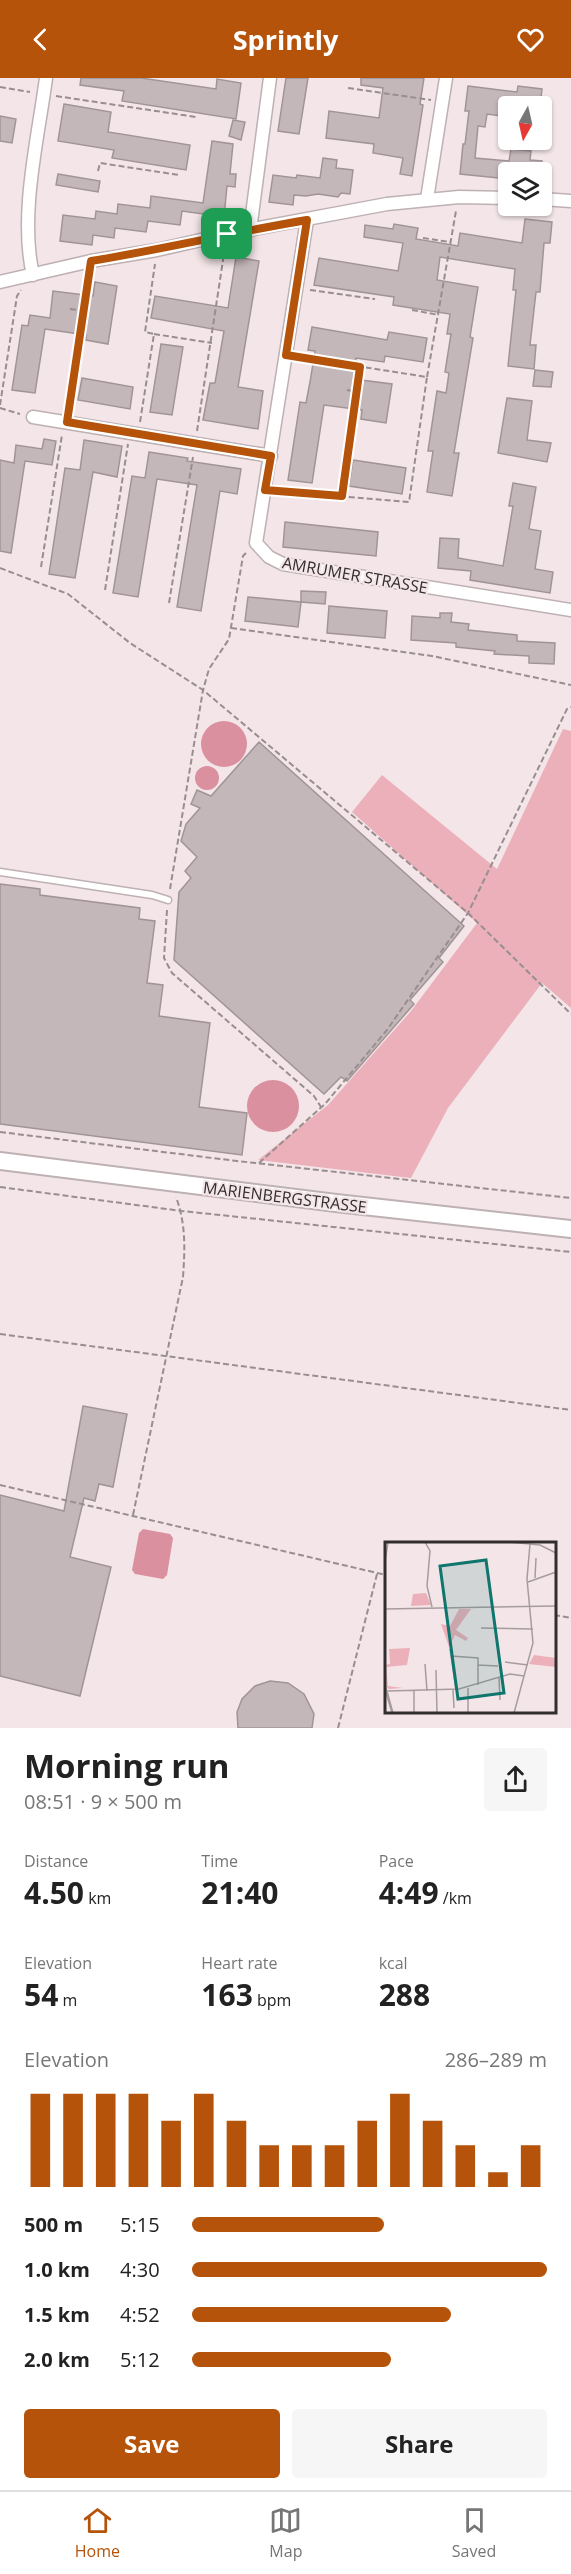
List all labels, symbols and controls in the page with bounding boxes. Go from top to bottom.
text: Sprintly [233,21,338,58]
icon: back [24,23,57,56]
icon: heart [514,23,547,56]
north arrow [498,96,552,150]
map controls [498,96,552,216]
button: layers [498,162,552,216]
pin [201,208,252,259]
icon: arrive [210,217,243,250]
street label: AMRUMER STRASSE [281,551,429,599]
street label: MARIENBERGSTRASSE [202,1176,368,1218]
inset map [385,1542,556,1713]
text: Morning run [24,1743,230,1788]
button: share [484,1748,547,1811]
text: 08:51 · 9 × 500 m [24,1788,182,1815]
text: Distance [24,1850,88,1872]
text: Time [201,1850,238,1872]
text: Pace [379,1850,414,1872]
text: 4.50 [24,1872,84,1913]
text: 21:40 [201,1872,279,1913]
text: 4:49 [379,1872,439,1913]
text: km [84,1887,111,1909]
text: /km [439,1887,472,1909]
text: Elevation [24,1952,92,1974]
text: Heart rate [201,1952,278,1974]
text: kcal [379,1952,408,1974]
text: 54 [24,1974,58,2015]
text: 163 [201,1974,253,2015]
text: 288 [379,1974,430,2015]
text: m [58,1989,77,2011]
text: bpm [253,1989,291,2011]
text: Elevation [24,2046,109,2073]
text: 286–289 m [445,2046,547,2073]
text: 500 m [24,2211,83,2238]
text: 5:15 [120,2211,160,2238]
text: 1.0 km [24,2256,90,2283]
text: 4:30 [120,2256,160,2283]
text: 1.5 km [24,2301,90,2328]
text: 4:52 [120,2301,160,2328]
text: 2.0 km [24,2346,90,2373]
text: 5:12 [120,2346,160,2373]
button: Save [24,2409,280,2478]
button: Share [292,2409,547,2478]
tab: Home [75,2504,120,2562]
tab: Map [269,2504,302,2562]
tab: Saved [452,2504,496,2562]

